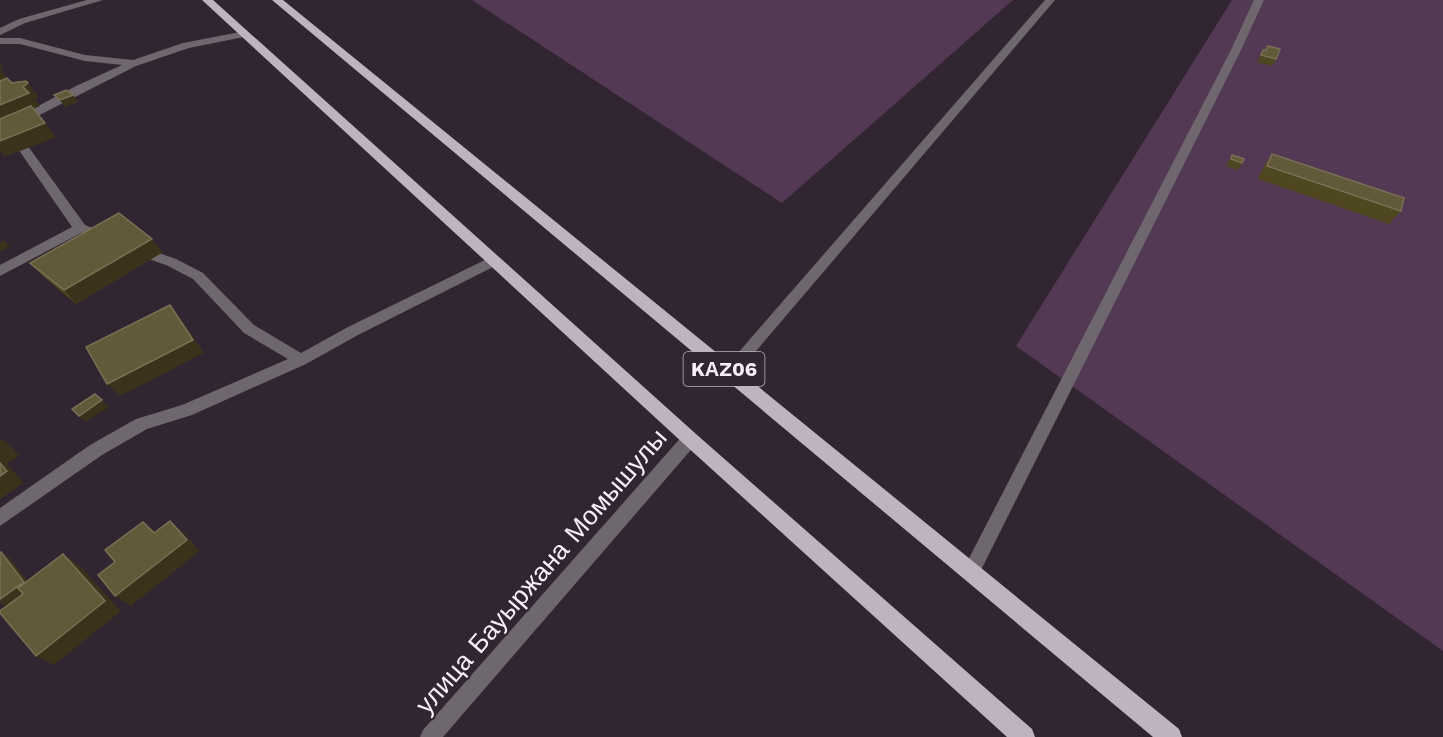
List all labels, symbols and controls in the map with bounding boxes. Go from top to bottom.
road number: KАZ06 [684,352,764,386]
street label: улица Бауыржана Момышулы [409,423,673,719]

